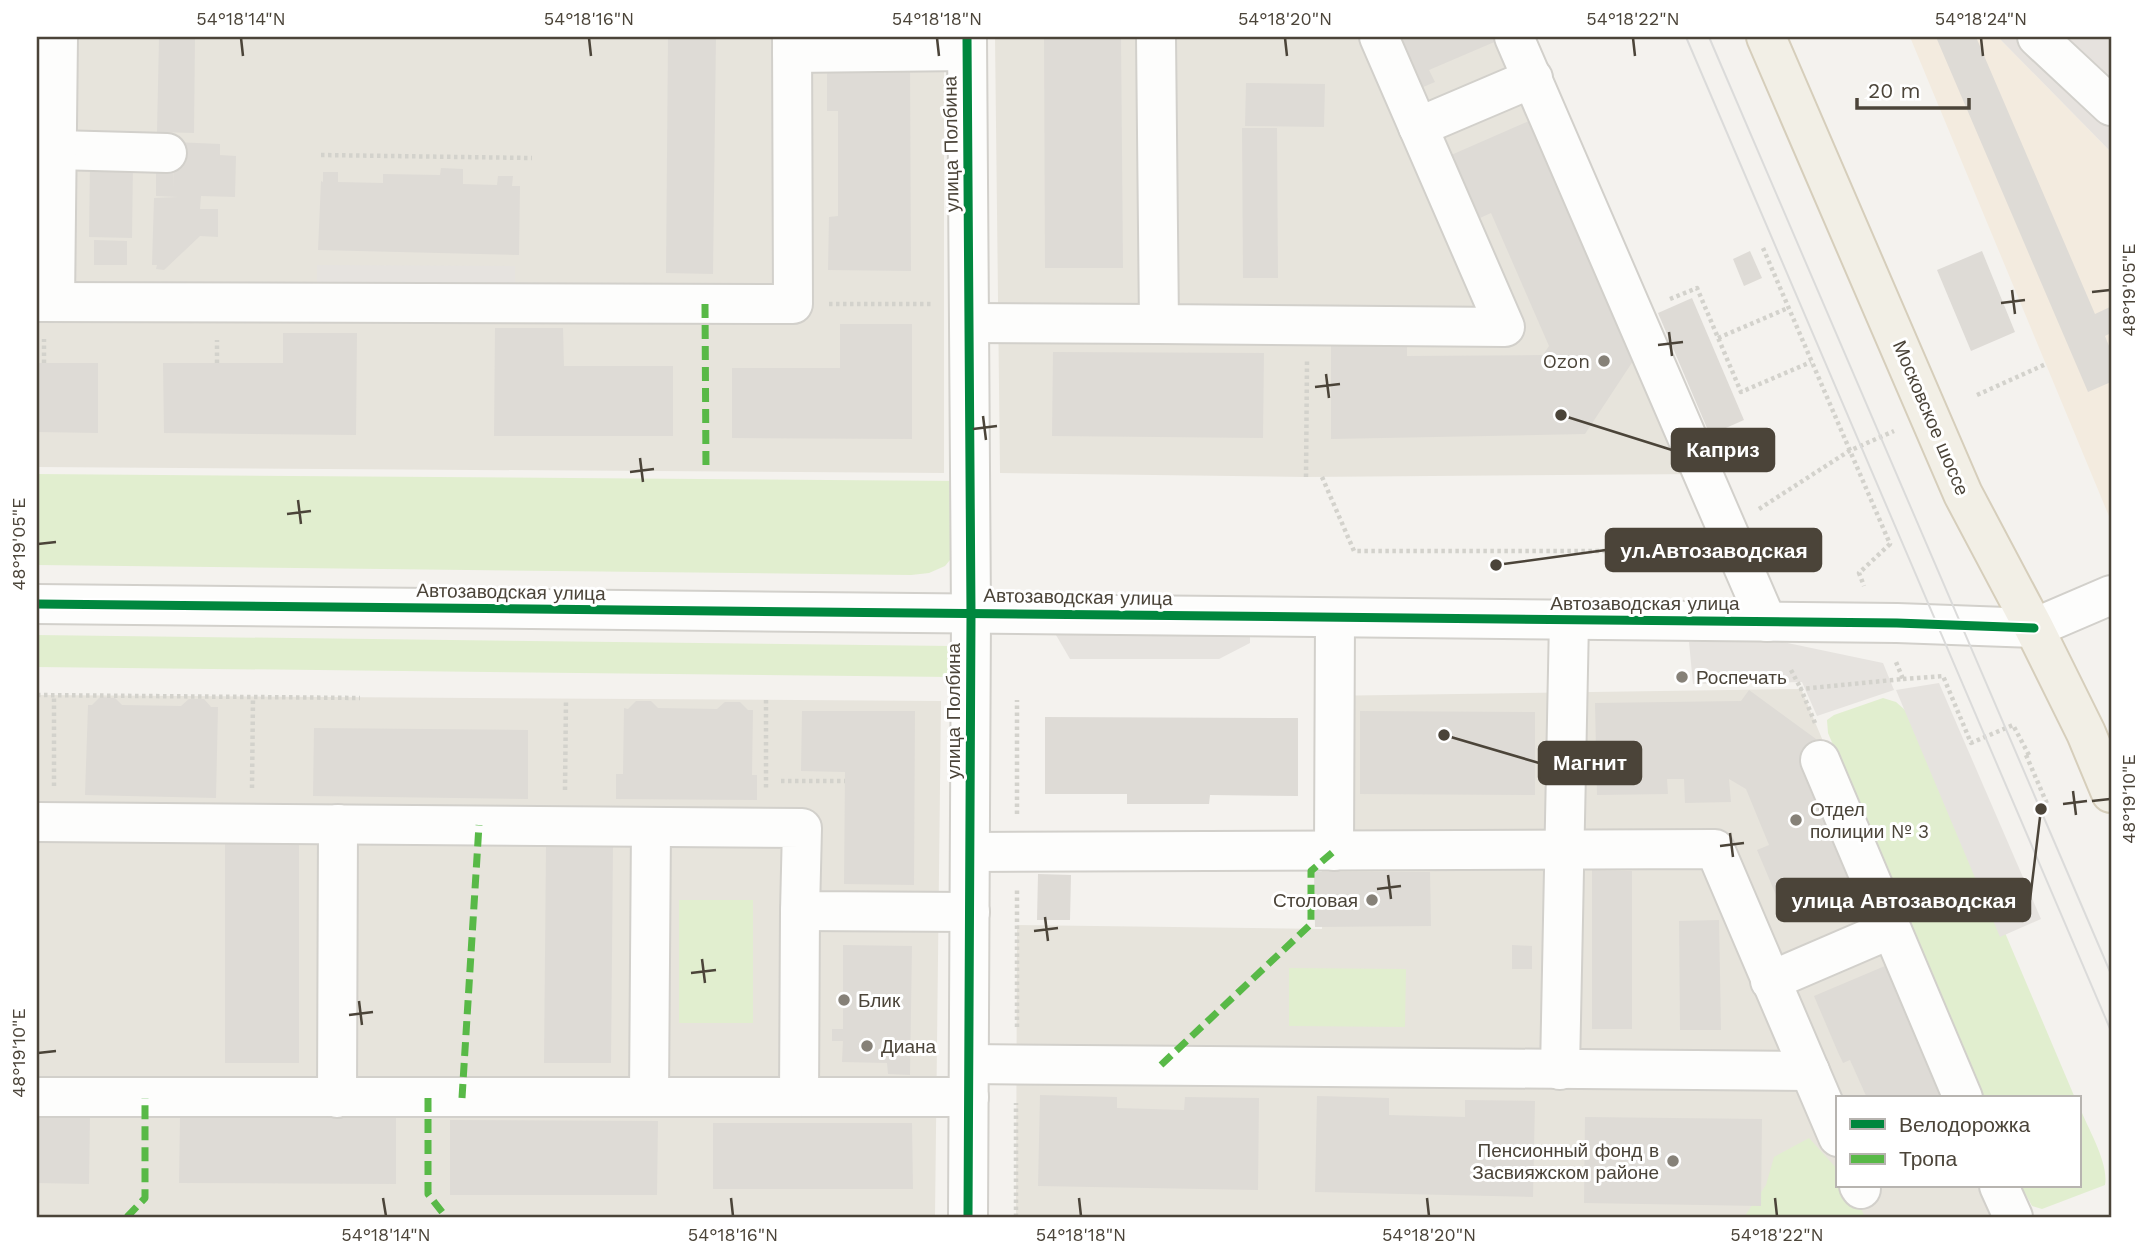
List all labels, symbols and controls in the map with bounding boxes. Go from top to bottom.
text: 54°18'14"N [196,8,286,29]
text: 54°18'16"N [544,8,634,29]
text: 54°18'18"N [892,8,982,29]
text: 54°18'20"N [1238,8,1332,29]
text: 54°18'22"N [1586,8,1680,29]
text: 54°18'24"N [1935,8,2027,29]
scale bar [1857,66,1969,110]
street label: улица Полбина [938,75,964,212]
text: 20 m [1868,78,1920,103]
text: 48°19'05"E [2118,243,2139,337]
street label: Московское шоссе [1888,337,1974,499]
place label: Ozon [1543,350,1590,373]
marker: Ozon [1596,353,1612,369]
callout: Каприз [1672,429,1774,471]
text: Каприз [1686,437,1760,462]
text: 48°19'05"E [8,497,29,591]
callout: ул.Автозаводская [1606,529,1821,571]
text: ул.Автозаводская [1620,538,1808,563]
street label: Автозаводская улица [416,579,606,605]
street label: Автозаводская улица [983,584,1173,610]
street label: Автозаводская улица [1550,592,1740,615]
street label: улица Полбина [942,642,965,779]
place label: Роспечать [1696,666,1787,689]
marker: Роспечать [1674,669,1690,685]
callout: Магнит [1539,742,1641,784]
text: Магнит [1553,750,1627,775]
text: 48°19'10"E [2118,754,2139,844]
place label: Отдел полиции № 3 [1810,798,1929,843]
marker: Отдел полиции № 3 [1788,812,1804,828]
callout: улица Автозаводская [1777,879,2030,921]
text: улица Автозаводская [1791,888,2017,913]
place label: Столовая [1273,889,1358,912]
marker: Столовая [1364,892,1380,908]
place label: Блик [858,989,901,1012]
marker: Блик [836,992,852,1008]
text: 48°19'10"E [8,1008,29,1098]
place label: Диана [881,1035,937,1058]
marker: Диана [859,1038,875,1054]
legend [1836,1096,2082,1188]
text: Велодорожка [1899,1112,2030,1137]
place label: Пенсионный фонд в Засвияжском районе [1472,1139,1659,1184]
text: Тропа [1899,1146,1957,1171]
marker: Пенсионный фонд в Засвияжском районе [1665,1153,1681,1169]
text: 54°18'14"N [341,1224,431,1245]
text: 54°18'16"N [688,1224,778,1245]
text: 54°18'18"N [1036,1224,1126,1245]
text: 54°18'20"N [1382,1224,1476,1245]
text: 54°18'22"N [1730,1224,1824,1245]

